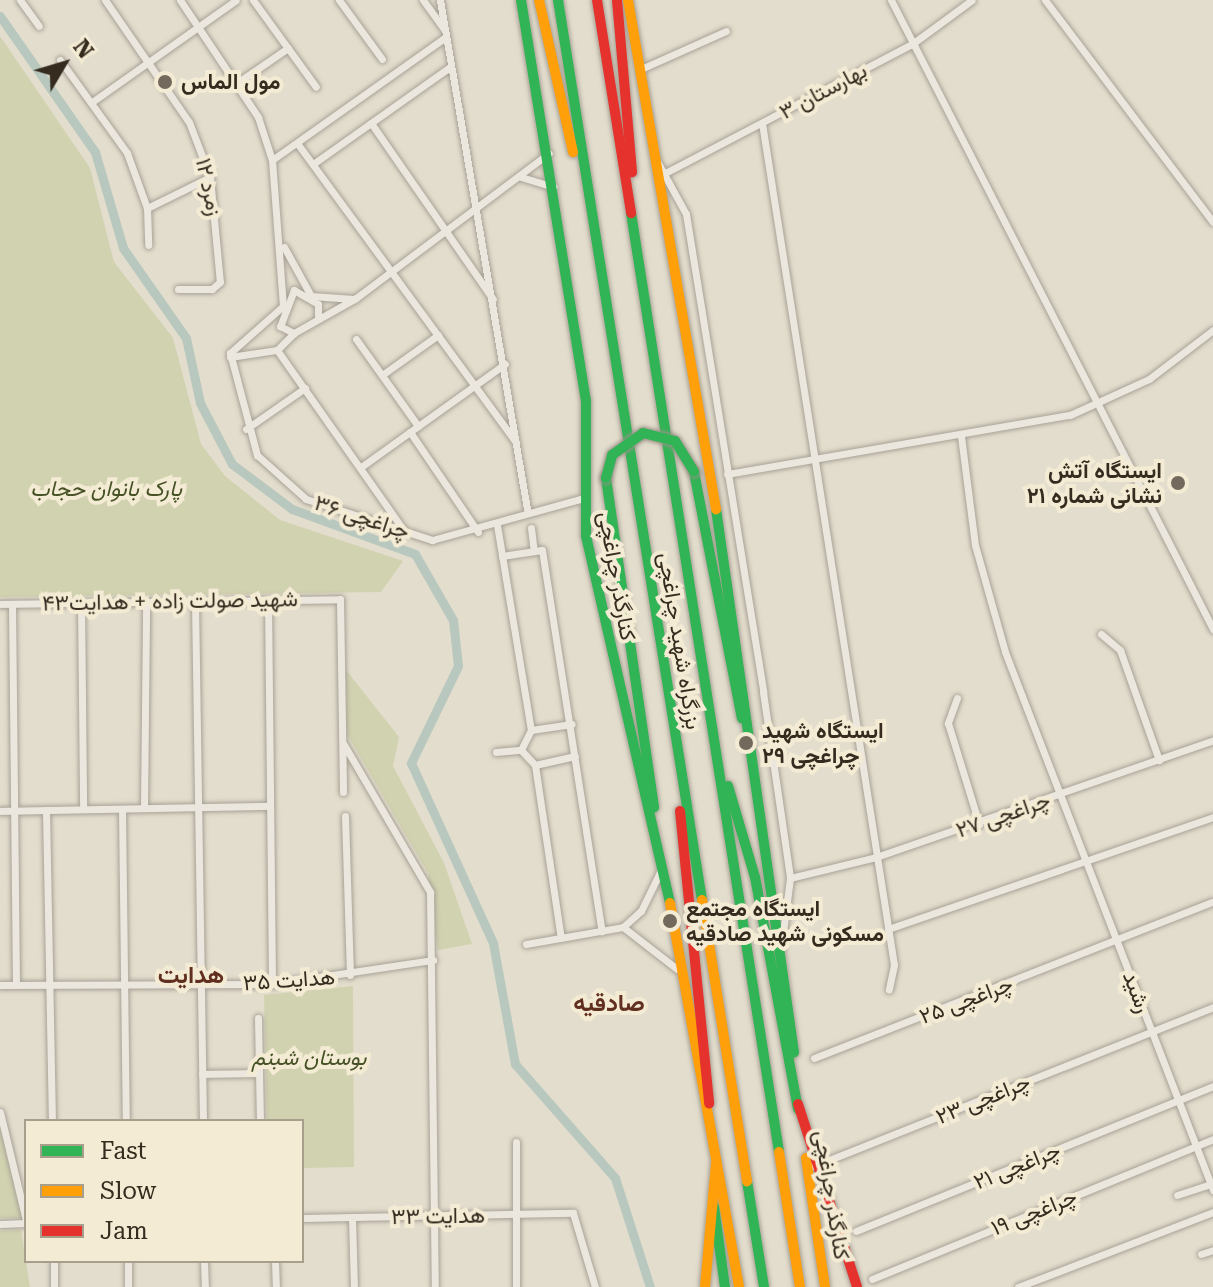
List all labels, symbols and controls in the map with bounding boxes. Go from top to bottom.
north arrow [24,24,104,104]
text: N [68,35,98,63]
street label: بهارستان ۳ [775,57,871,125]
place label: مول الماس [181,69,280,95]
marker: مول الماس [156,73,174,91]
street label: زمرد ۱۲ [190,156,228,218]
place label: ایستگاه آتش نشانی شماره ۲۱ [1027,457,1162,508]
marker: ایستگاه آتش نشانی شماره ۲۱ [1169,474,1187,492]
park label: پارک بانوان حجاب [30,476,182,502]
street label: چراغچی ۳۶ [311,489,413,545]
street label: کنارگذر چراغچی [593,509,641,643]
street label: بزرگراه شهید چراغچی [653,551,707,731]
street label: شهید صولت زاده + هدایت۴۳ [42,586,298,616]
place label: ایستگاه شهید چراغچی ۲۹ [762,717,884,768]
marker: ایستگاه شهید چراغچی ۲۹ [737,734,755,752]
street label: چراغچی ۲۷ [953,787,1053,843]
place label: ایستگاه مجتمع مسکونی شهید صادقیه [686,895,884,946]
marker: ایستگاه مجتمع مسکونی شهید صادقیه [661,912,679,930]
district label: هدایت [158,962,224,990]
street label: هدایت ۳۵ [242,964,336,996]
street label: رشید [1117,967,1157,1017]
street label: چراغچی ۲۵ [916,970,1016,1030]
district label: صادقیه [573,990,645,1018]
park label: بوستان شبنم [252,1045,366,1071]
street label: چراغچی ۲۳ [932,1068,1034,1130]
legend [24,1119,304,1263]
street label: کنارگذر چراغچی [809,1128,855,1262]
text: Fast [100,1137,147,1165]
street label: چراغچی ۲۱ [970,1137,1064,1195]
text: Slow [100,1177,156,1205]
street label: چراغچی ۱۹ [987,1183,1081,1241]
street label: هدایت ۳۳ [391,1202,485,1230]
text: Jam [100,1217,148,1245]

